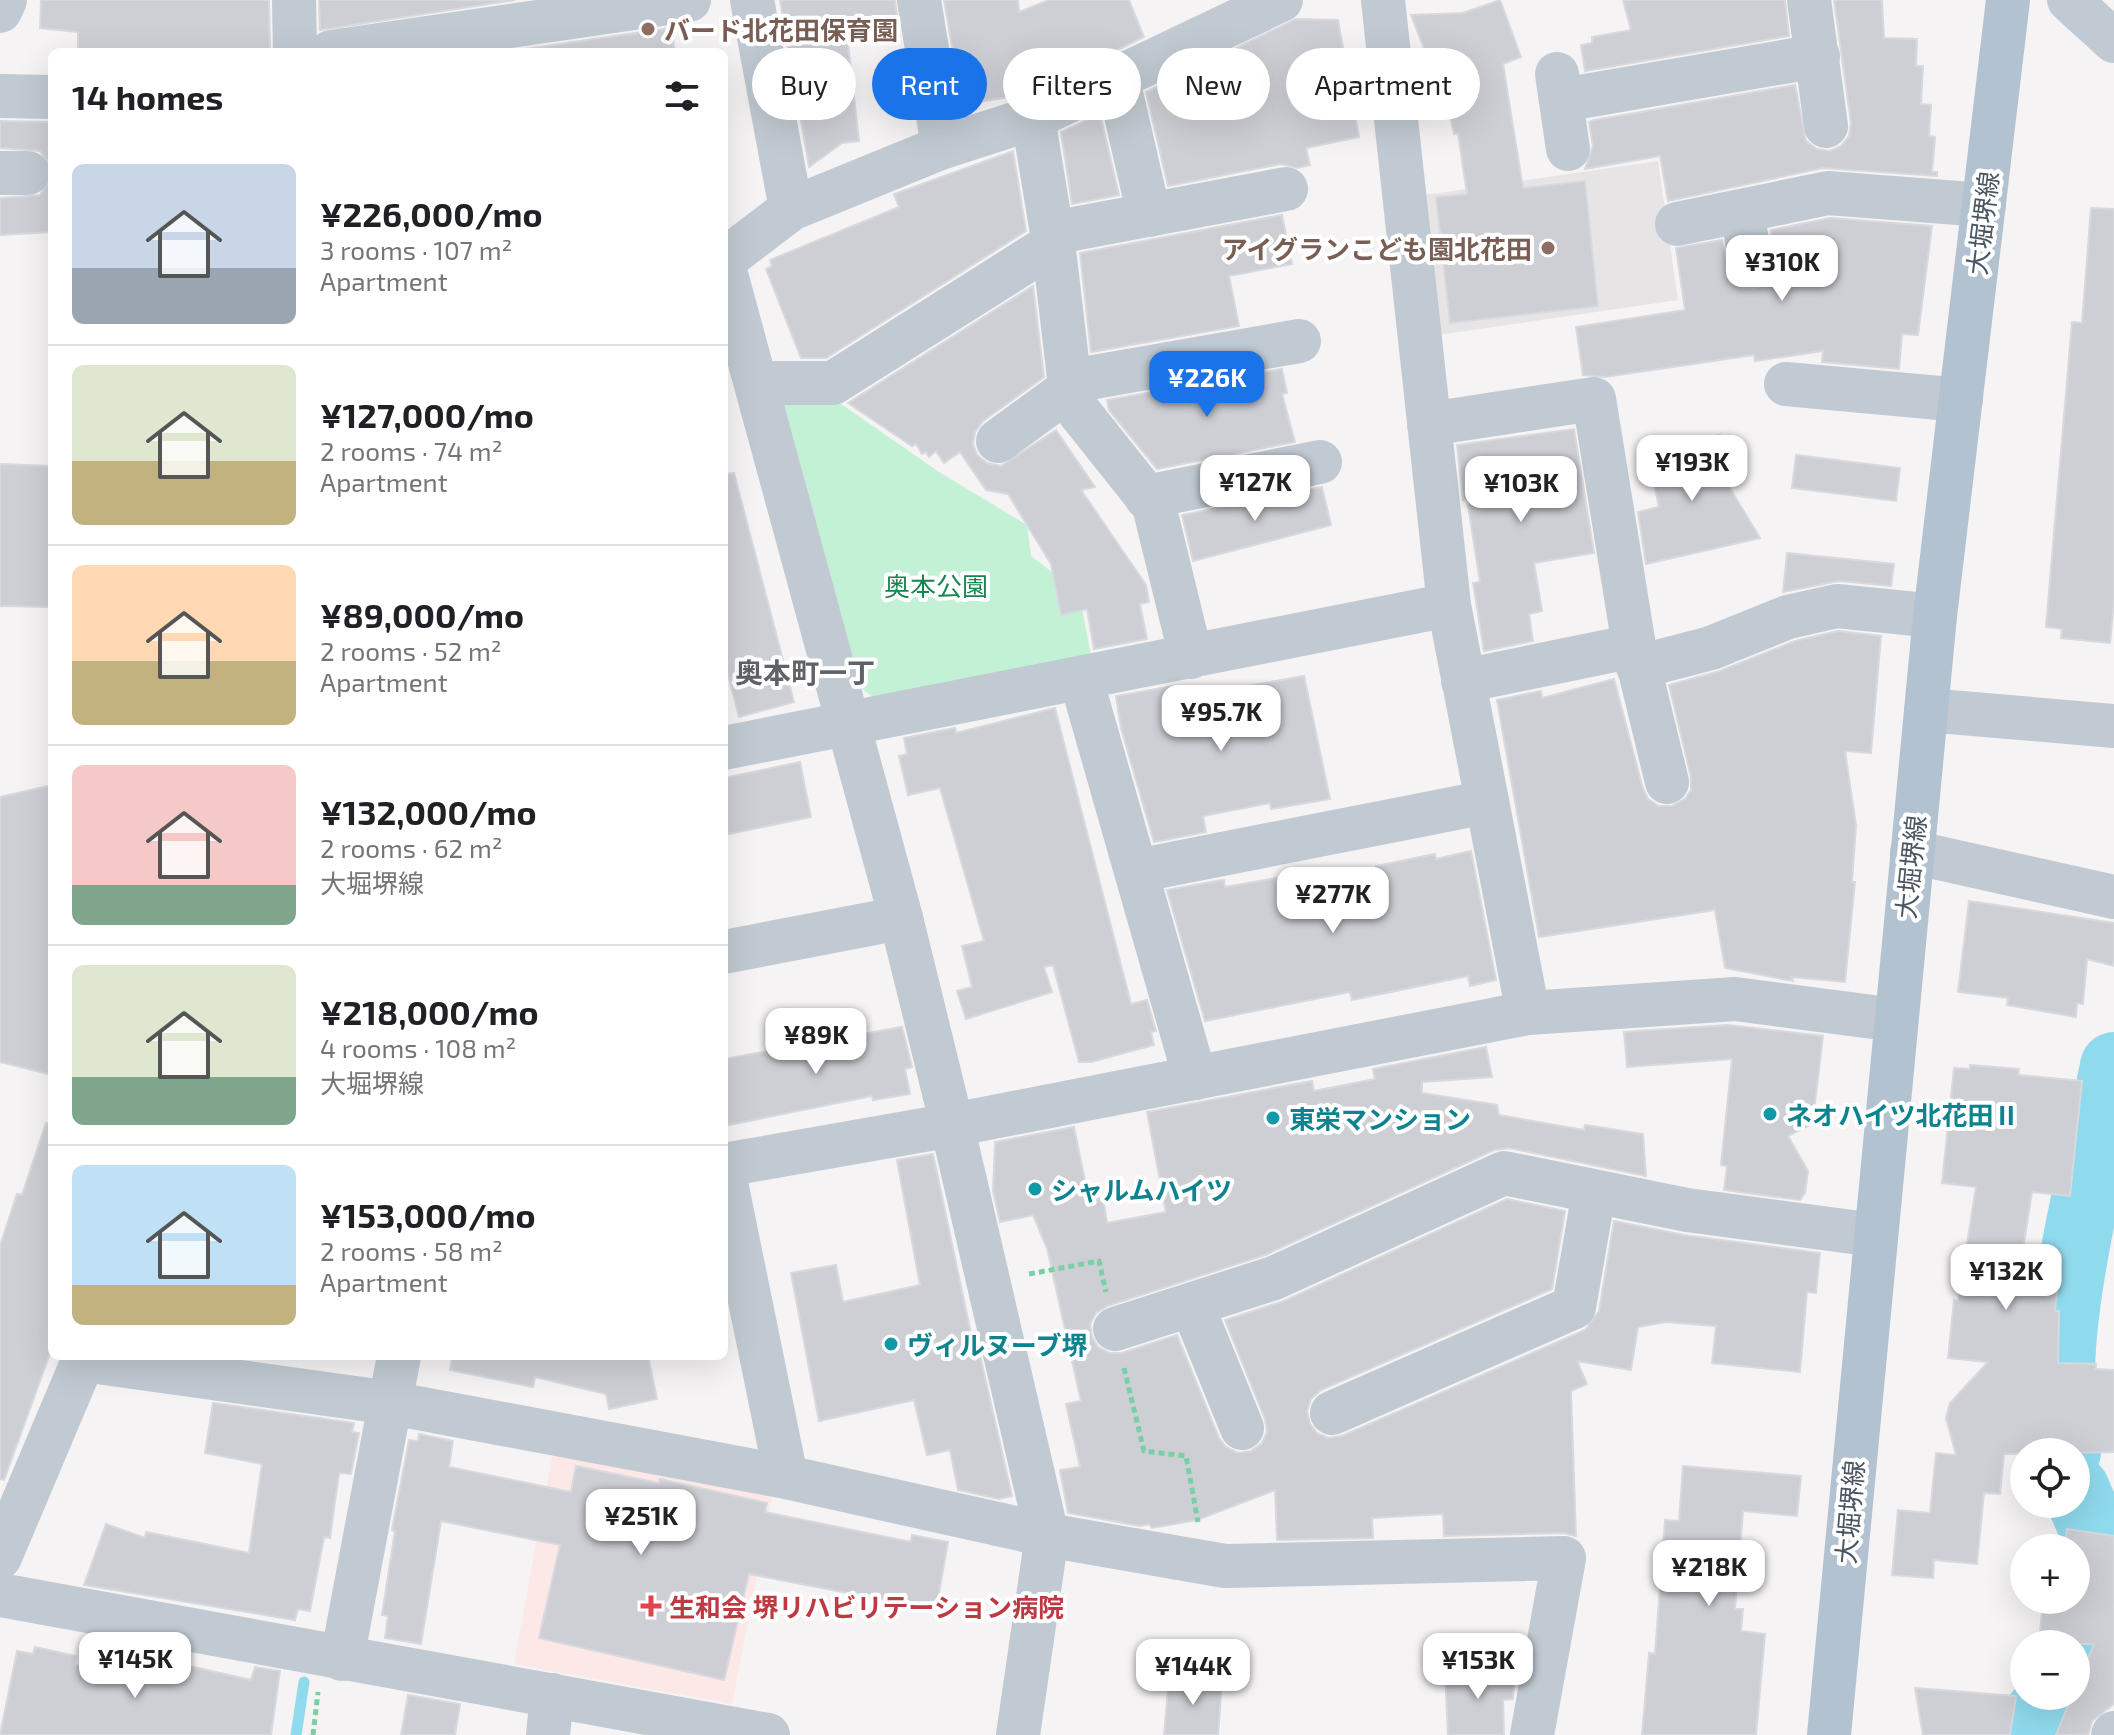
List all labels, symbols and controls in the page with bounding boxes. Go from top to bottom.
place label: バード北花田保育園 [664,14,898,45]
marker: バード北花田保育園 [639,20,657,38]
chip: Buy [752,48,856,120]
chip: Rent [872,48,987,120]
chip: Filters [1003,48,1141,120]
chip: New [1157,48,1270,120]
chip: Apartment [1286,48,1480,120]
icon: filters [660,74,704,118]
text: 14 homes [72,76,223,117]
street label: 大堀堺線 [1960,169,2004,277]
text: ¥226,000/mo [320,193,542,234]
icon: home [136,196,232,292]
place label: アイグランこども園北花田 [1222,233,1532,264]
text: 3 rooms · 107 m² [320,234,512,265]
pin: ¥310K [1726,235,1838,303]
marker: アイグランこども園北花田 [1539,239,1557,257]
text: ¥310K [1744,245,1820,276]
text: Apartment [320,265,448,296]
pin: ¥226K [1151,351,1263,419]
text: ¥226K [1167,361,1247,392]
text: ¥127,000/mo [320,394,534,435]
icon: home [136,397,232,493]
text: 2 rooms · 74 m² [320,435,502,466]
pin: ¥193K [1636,435,1748,503]
text: ¥193K [1654,445,1730,476]
pin: ¥127K [1199,455,1311,523]
pin: ¥103K [1465,456,1577,524]
text: ¥127K [1218,465,1292,496]
text: Apartment [320,466,448,497]
text: ¥103K [1483,466,1559,497]
park label: 奥本公園 [884,570,988,601]
text: ¥89,000/mo [320,594,524,635]
icon: home [136,597,232,693]
text: 2 rooms · 52 m² [320,635,502,666]
district label: 奥本町一丁 [735,655,875,689]
text: Apartment [320,666,448,697]
pin: ¥95.7K [1156,685,1286,753]
text: ¥95.7K [1180,695,1262,726]
text: ¥132,000/mo [320,791,537,832]
icon: home [136,797,232,893]
street label: 大堀堺線 [1889,814,1931,920]
text: 2 rooms · 62 m² [320,832,503,863]
text: 大堀堺線 [320,867,424,898]
pin: ¥277K [1277,867,1389,935]
text: ¥277K [1295,877,1371,908]
text: ¥218,000/mo [320,991,539,1032]
icon: home [136,997,232,1093]
pin: ¥89K [769,1008,863,1076]
text: ¥89K [783,1018,849,1049]
text: 4 rooms · 108 m² [320,1032,516,1063]
text: 大堀堺線 [320,1067,424,1098]
place label: ネオハイツ北花田Ⅱ [1786,1099,2019,1130]
place label: 東栄マンション [1289,1103,1471,1134]
marker: ネオハイツ北花田Ⅱ [1761,1105,1779,1123]
marker: 東栄マンション [1264,1109,1282,1127]
place label: シャルムハイツ [1051,1174,1232,1205]
marker: シャルムハイツ [1026,1180,1044,1198]
text: ¥153,000/mo [320,1194,536,1235]
icon: home [136,1197,232,1293]
text: 2 rooms · 58 m² [320,1235,503,1266]
pin: ¥132K [1950,1244,2062,1312]
text: ¥132K [1969,1254,2043,1285]
text: Apartment [320,1266,448,1297]
place label: ヴィルヌーブ堺 [907,1329,1087,1360]
marker: ヴィルヌーブ堺 [882,1335,900,1353]
map controls [2010,1438,2090,1710]
button: locate [2010,1438,2090,1518]
street label: 大堀堺線 [1829,1459,1869,1565]
pin: ¥251K [585,1489,697,1557]
text: ¥251K [604,1499,678,1530]
button: + [2010,1534,2090,1614]
pin: ¥218K [1653,1540,1765,1608]
text: ¥218K [1671,1550,1747,1581]
place label: 生和会 堺リハビリテーション病院 [669,1591,1064,1622]
marker: 生和会 堺リハビリテーション病院 [640,1595,662,1617]
button: − [2010,1630,2090,1710]
pin: ¥145K [79,1632,191,1700]
pin: ¥153K [1422,1633,1534,1701]
pin: ¥144K [1137,1639,1249,1707]
text: ¥145K [97,1642,173,1673]
text: ¥153K [1441,1643,1515,1674]
text: ¥144K [1154,1649,1232,1680]

